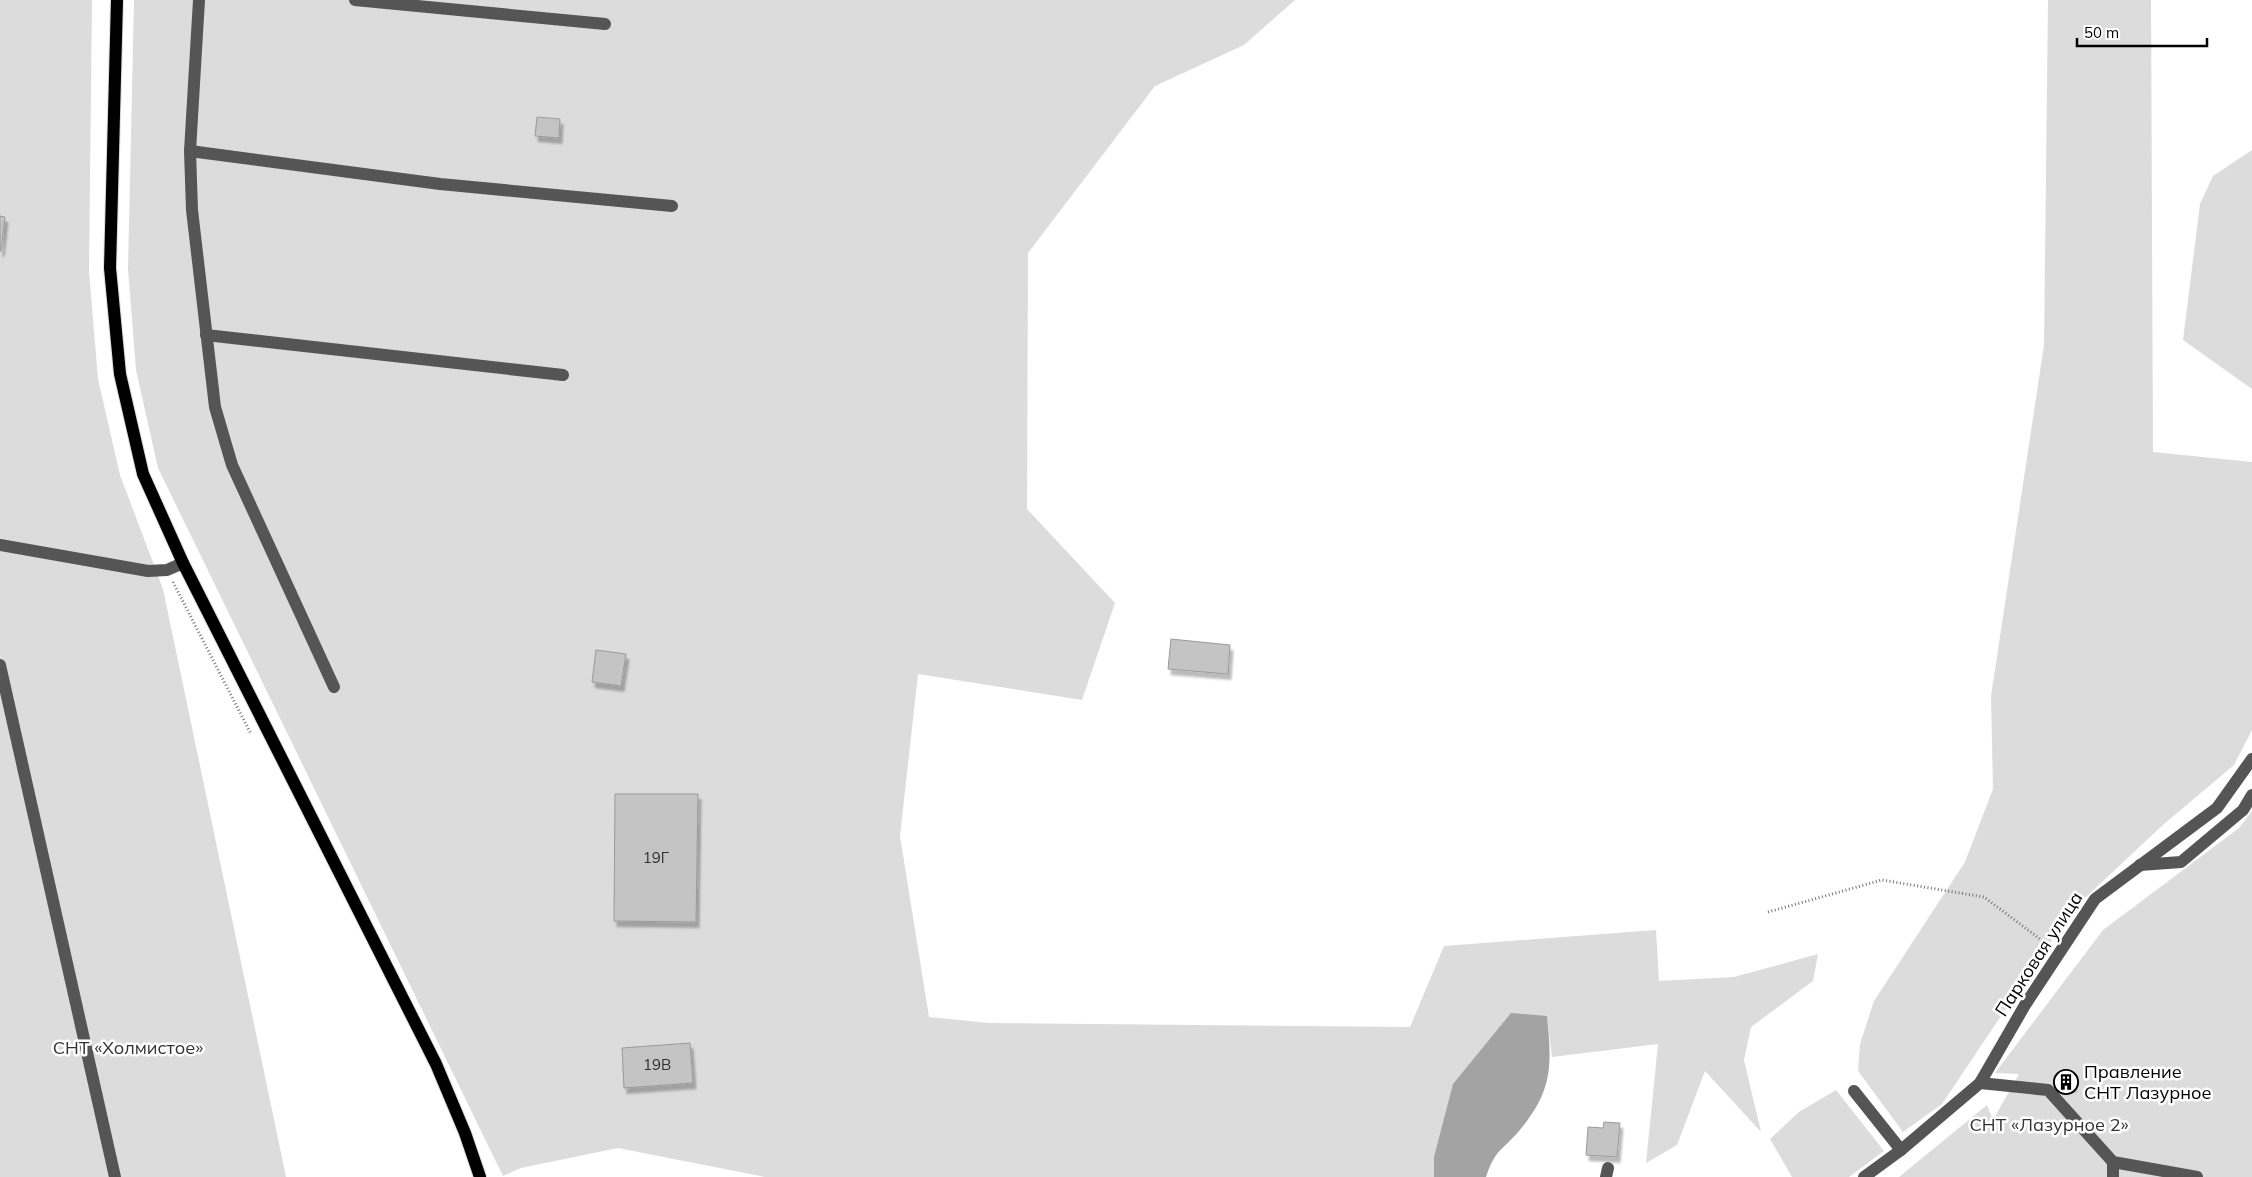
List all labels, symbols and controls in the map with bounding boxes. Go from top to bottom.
scale bar [2077,15,2207,47]
text: 50 m [2084,23,2119,42]
house number: 19Г [643,848,670,867]
street label: Парковая улица [1990,887,2087,1020]
park label: СНТ «Холмистое» [53,1036,203,1059]
house number: 19В [643,1055,671,1074]
place label: Правление СНТ Лазурное [2084,1060,2211,1104]
building icon: Правление СНТ Лазурное [2053,1069,2079,1095]
park label: СНТ «Лазурное 2» [1970,1113,2128,1136]

